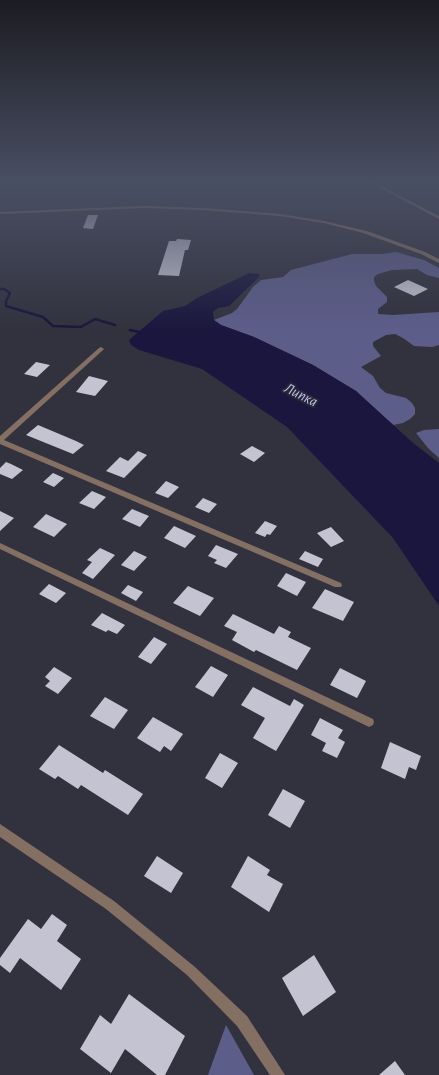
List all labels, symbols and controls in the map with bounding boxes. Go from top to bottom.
water label: Липка [281,379,321,411]

